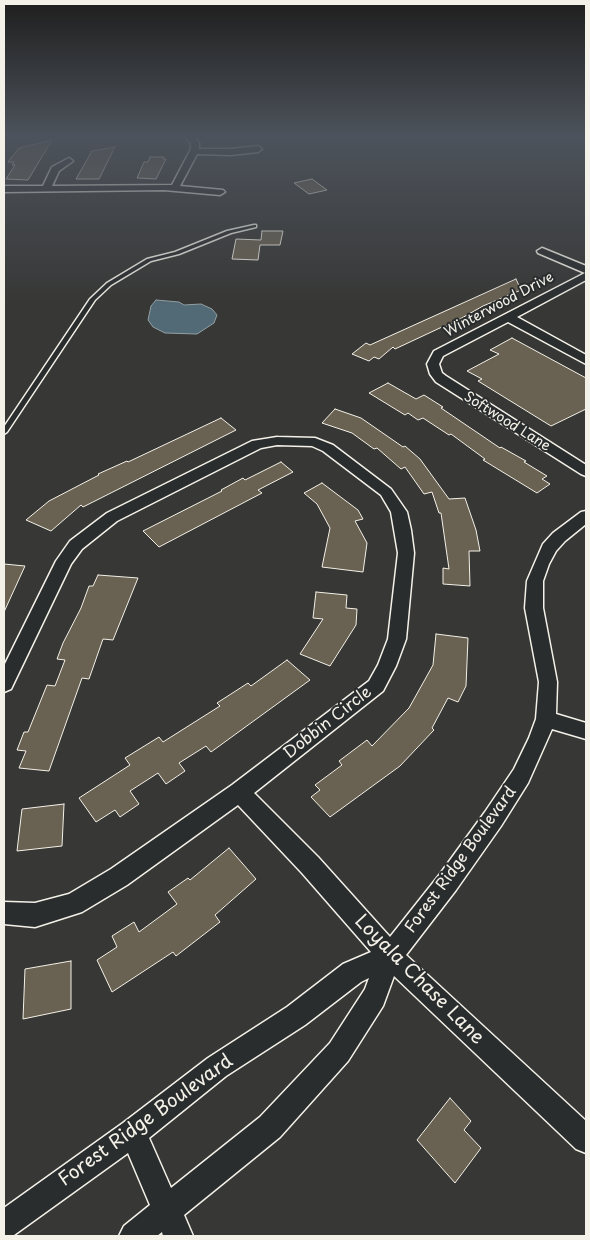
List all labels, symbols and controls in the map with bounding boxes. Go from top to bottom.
street label: Winterwood Drive [441,269,557,341]
street label: Softwood Lane [461,389,553,455]
street label: Dobbin Circle [280,683,376,763]
street label: Forest Ridge Boulevard [401,783,521,937]
street label: Loyala Chase Lane [349,910,489,1050]
street label: Forest Ridge Boulevard [55,1050,237,1192]

